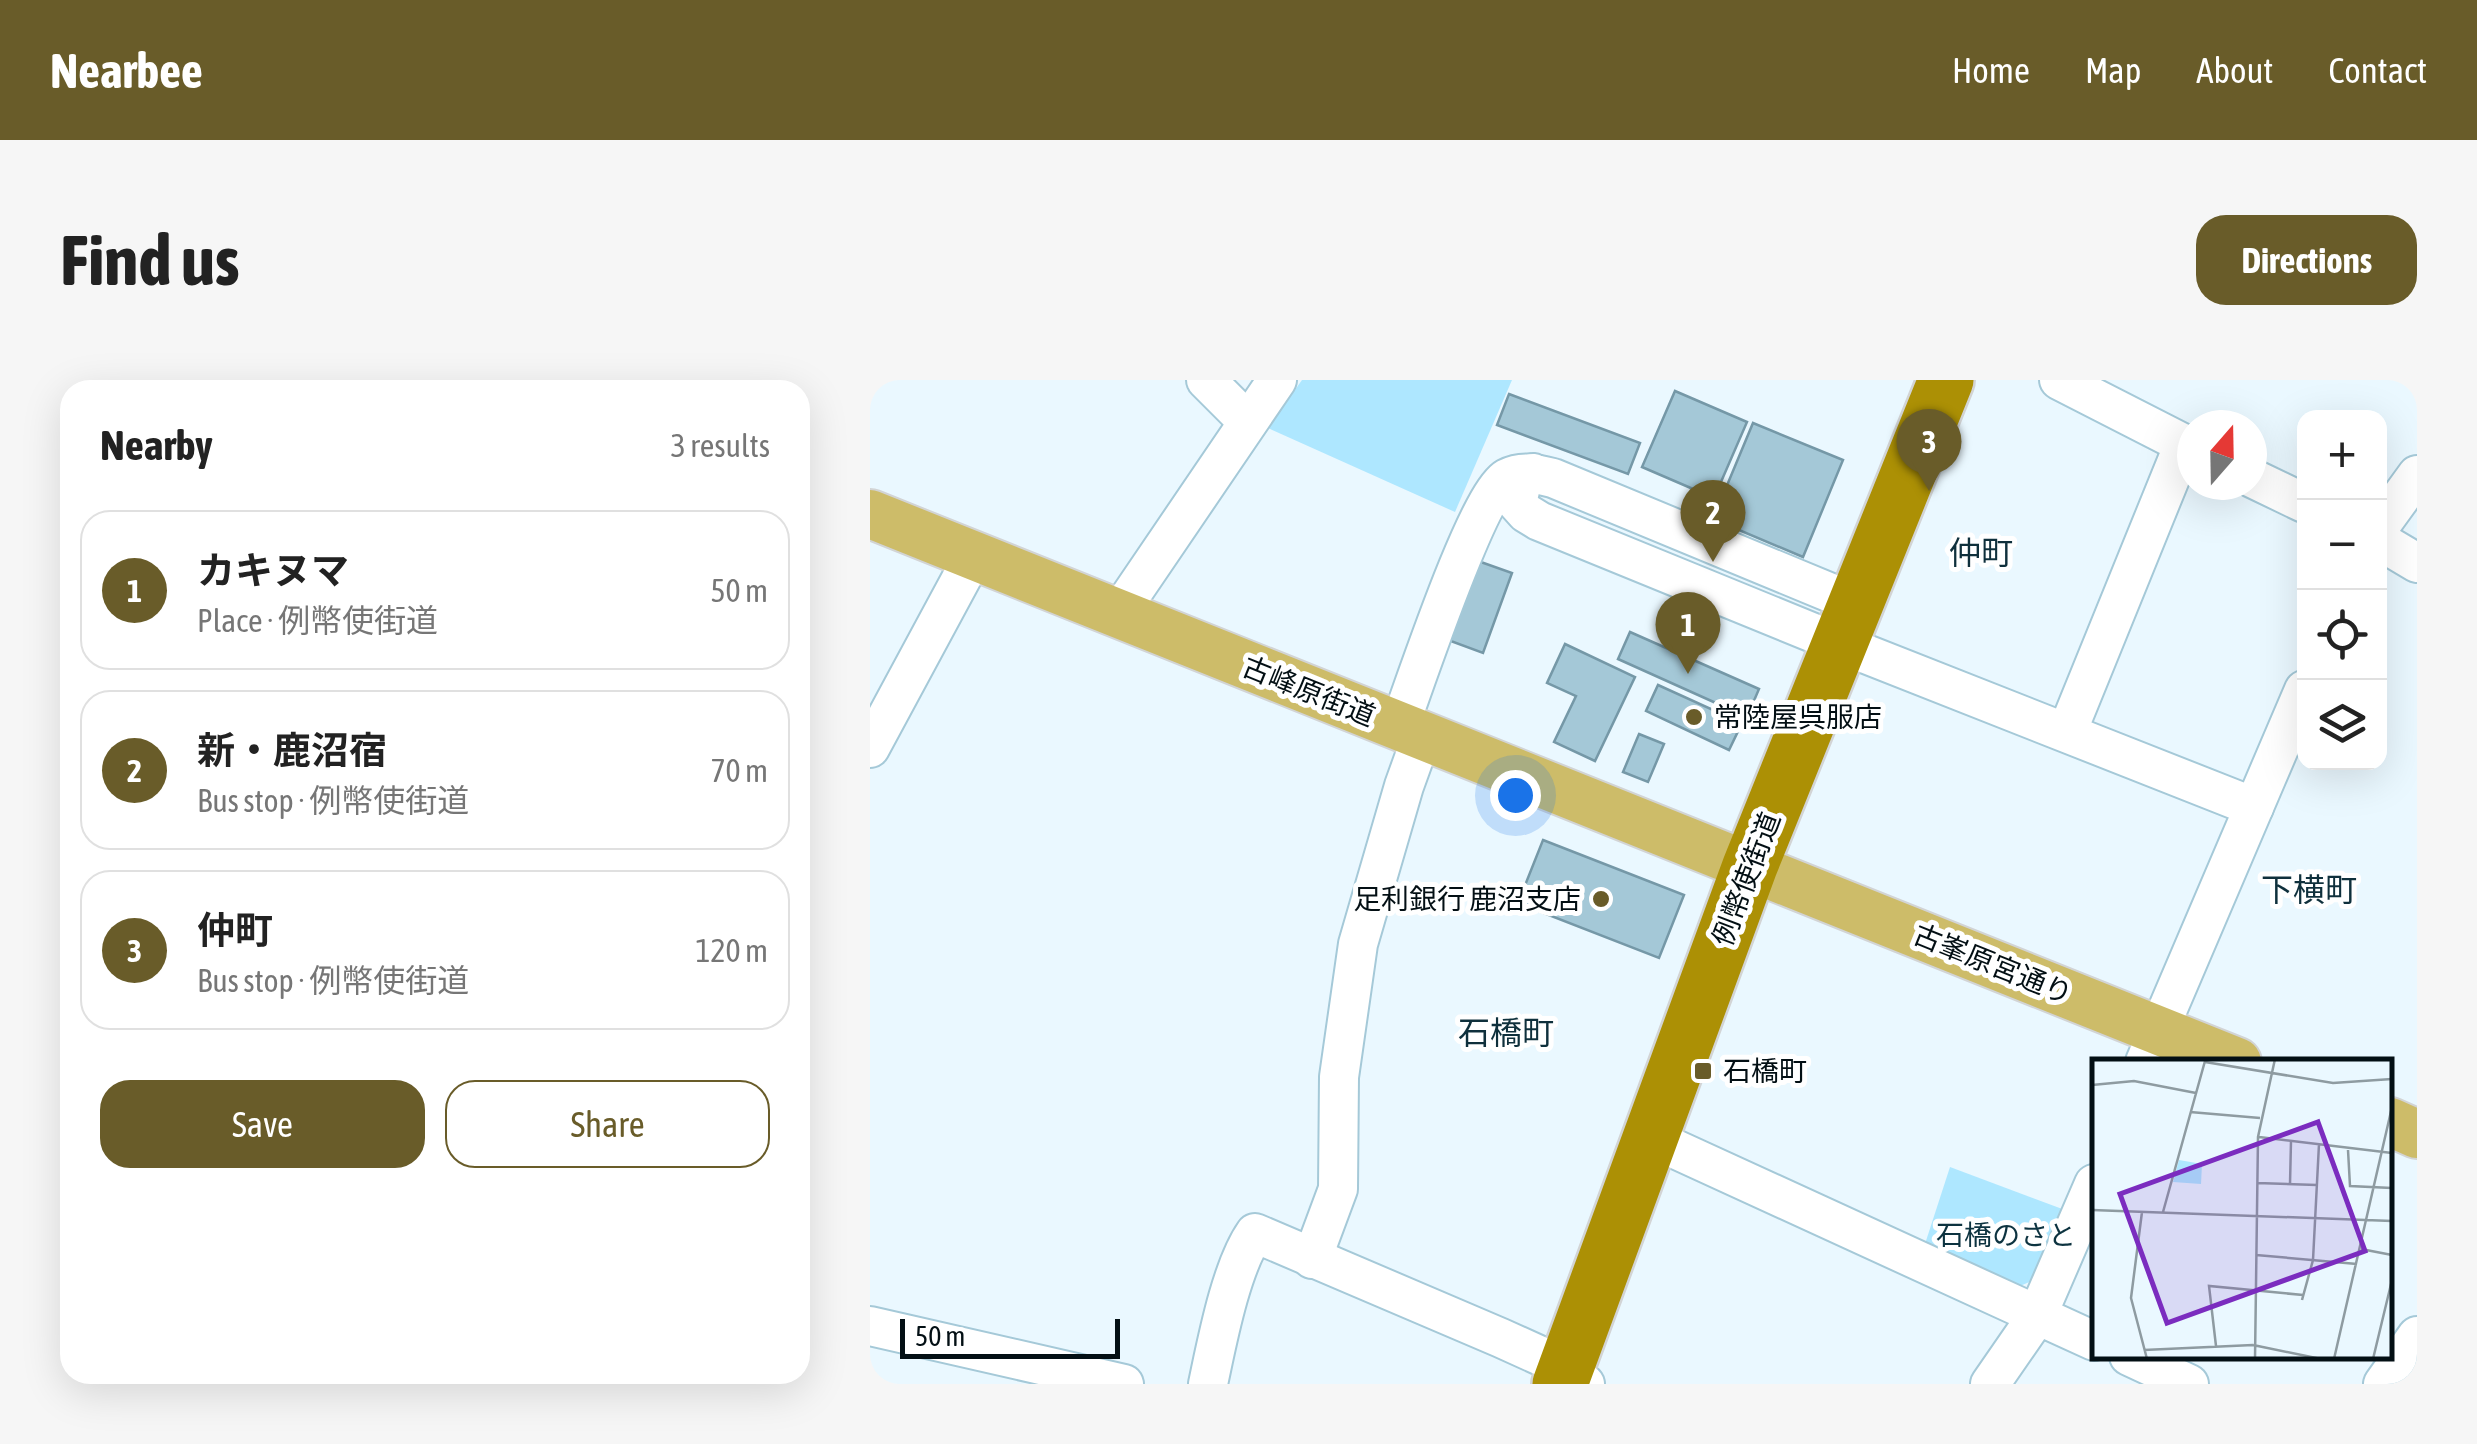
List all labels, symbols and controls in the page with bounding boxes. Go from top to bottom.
text: Nearbee [50,43,203,98]
text: Home [1952,50,2030,90]
text: Map [2085,50,2141,90]
text: About [2196,50,2273,90]
text: Contact [2328,50,2427,90]
button: Directions [2196,215,2417,305]
text: Find us [60,220,240,300]
pin: 3 [1896,408,1962,491]
north arrow [2177,410,2267,500]
map controls [2297,410,2387,770]
button: + [2297,410,2387,500]
text: Nearby [100,421,213,469]
text: 3 results [671,427,770,464]
pin: 2 [1680,480,1746,562]
button: − [2297,500,2387,590]
district label: 仲町 [1949,534,2013,571]
text: カキヌマ [197,549,349,592]
text: 1 [127,572,142,609]
text: 50 m [710,572,768,609]
button: locate [2297,590,2387,680]
pin: 1 [1656,592,1720,674]
text: Place · 例幣使街道 [197,602,438,639]
street label: 古峰原街道 [1238,650,1380,732]
button: layers [2297,680,2387,770]
place label: 常陸屋呉服店 [1714,701,1882,733]
marker: 常陸屋呉服店 [1683,706,1705,728]
text: 新・鹿沼宿 [197,729,387,772]
text: 2 [127,752,142,789]
text: 70 m [710,752,768,789]
your location [1490,770,1541,821]
text: Bus stop · 例幣使街道 [197,782,469,819]
street label: 例幣使街道 [1706,808,1786,950]
district label: 下横町 [2261,871,2357,908]
place label: 足利銀行 鹿沼支店 [1353,883,1581,915]
marker: 足利銀行 鹿沼支店 [1590,888,1612,910]
text: 仲町 [197,909,273,952]
street label: 古峯原宮通り [1909,918,2077,1010]
text: 3 [127,932,142,969]
text: 120 m [695,932,768,969]
text: Bus stop · 例幣使街道 [197,962,469,999]
district label: 石橋町 [1458,1014,1554,1051]
place label: 石橋町 [1723,1055,1807,1087]
inset map [2092,1059,2392,1359]
marker: 石橋町 [1692,1060,1714,1082]
button: Save [100,1080,425,1168]
button: Share [445,1080,770,1168]
park label: 石橋のさと [1936,1219,2076,1251]
scale bar [900,1314,1120,1358]
text: 50 m [915,1320,965,1352]

